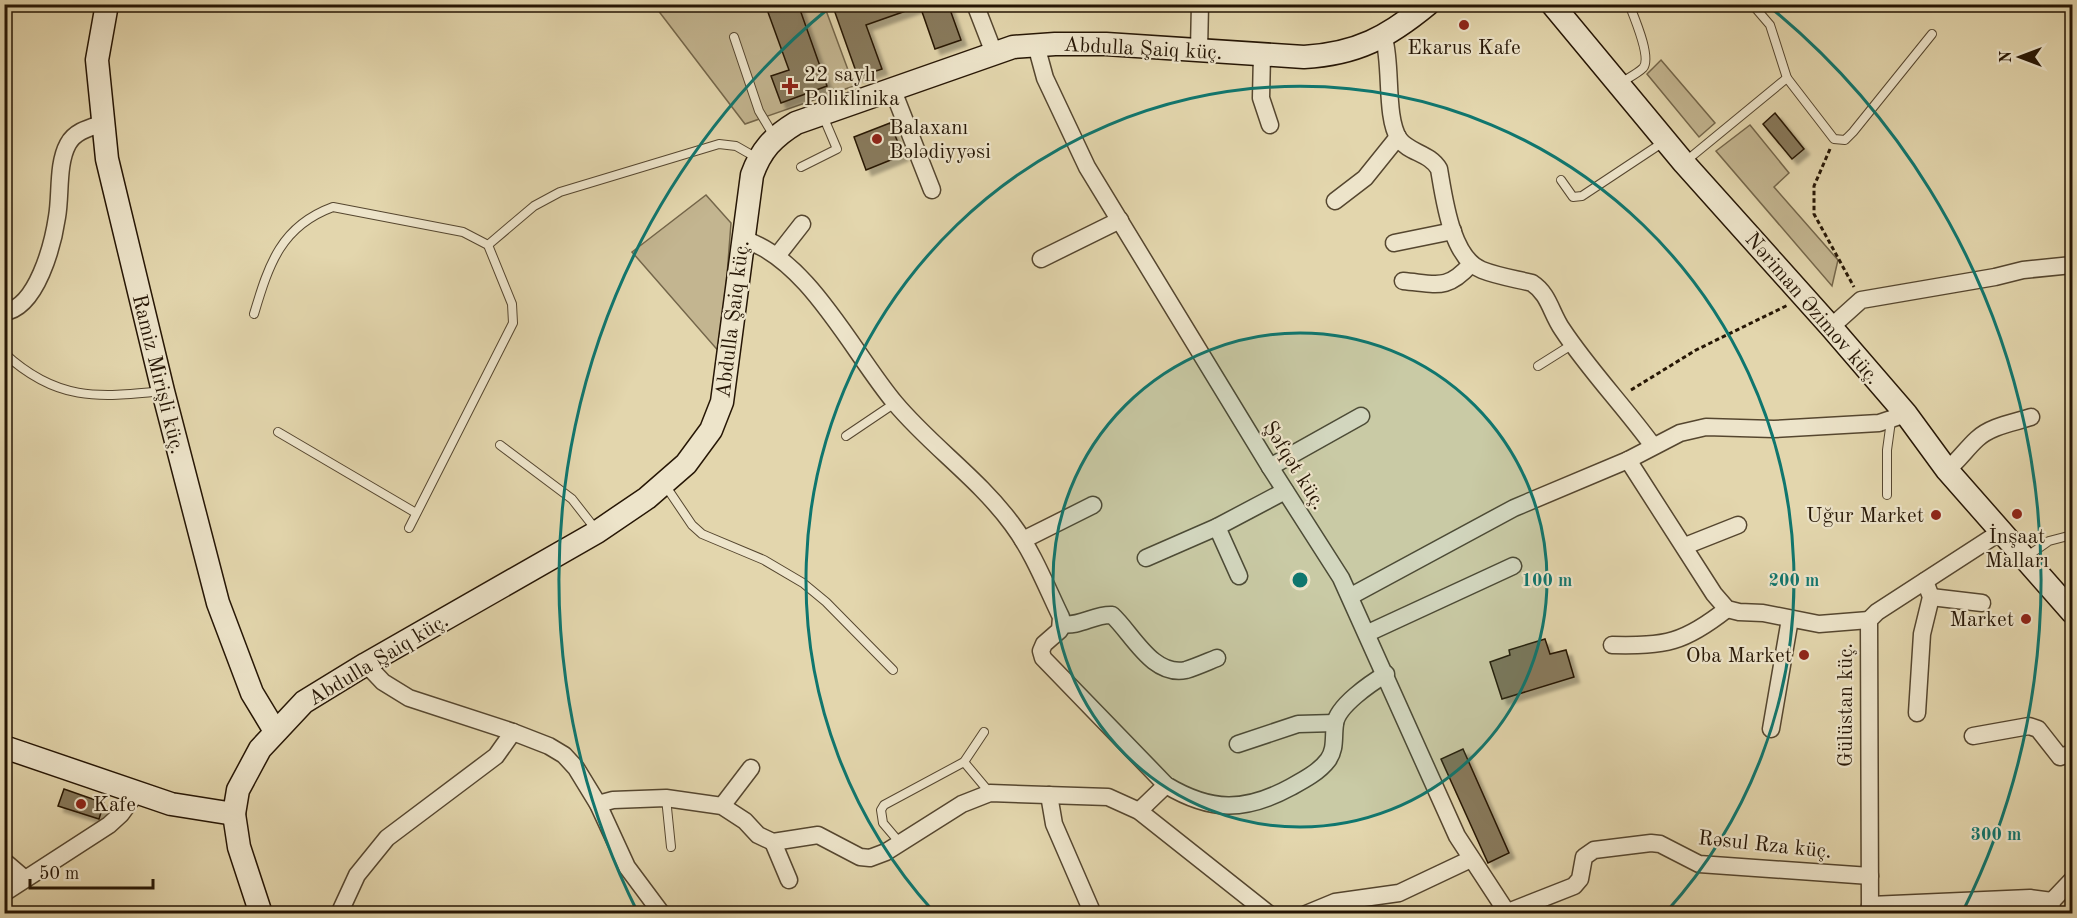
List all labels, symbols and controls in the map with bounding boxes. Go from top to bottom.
marker: Ekarus Kafe [1457,18,1471,32]
north arrow [1990,27,2050,87]
street label: Abdulla Şaiq küç. [1063,35,1223,64]
place label: Ekarus Kafe [1407,38,1521,59]
text: N [1999,50,2015,63]
place label: 22 saylı Poliklinika [804,65,900,110]
marker: 22 saylı Poliklinika [781,77,799,95]
place label: Balaxanı Bələdiyyəsi [889,118,991,163]
marker: Balaxanı Bələdiyyəsi [870,132,884,146]
street label: Nəriman Əzimov küç. [1740,229,1883,389]
street label: Abdulla Şaiq küç. [713,239,754,399]
street label: Ramiz Mirişli küç. [128,292,188,456]
street label: Şəfqət küç. [1258,418,1329,514]
place label: Uğur Market [1806,506,1924,527]
marker: İnşaat Malları [2010,507,2024,521]
marker: Uğur Market [1929,508,1943,522]
place label: İnşaat Malları [1985,523,2049,572]
centre of rings [1290,570,1310,590]
text: 100 m [1522,572,1572,590]
text: 200 m [1769,572,1819,590]
street label: Abdulla Şaiq küç. [305,610,452,710]
place label: Market [1949,610,2014,631]
marker: Market [2019,612,2033,626]
street label: Gülüstan küç. [1836,643,1857,767]
place label: Oba Market [1686,646,1792,667]
marker: Oba Market [1797,648,1811,662]
place label: Kafe [93,795,136,816]
marker: Kafe [74,797,88,811]
text: 300 m [1971,826,2021,844]
street label: Rəsul Rza küç. [1697,828,1833,863]
scale bar [30,852,153,890]
text: 50 m [39,865,79,883]

